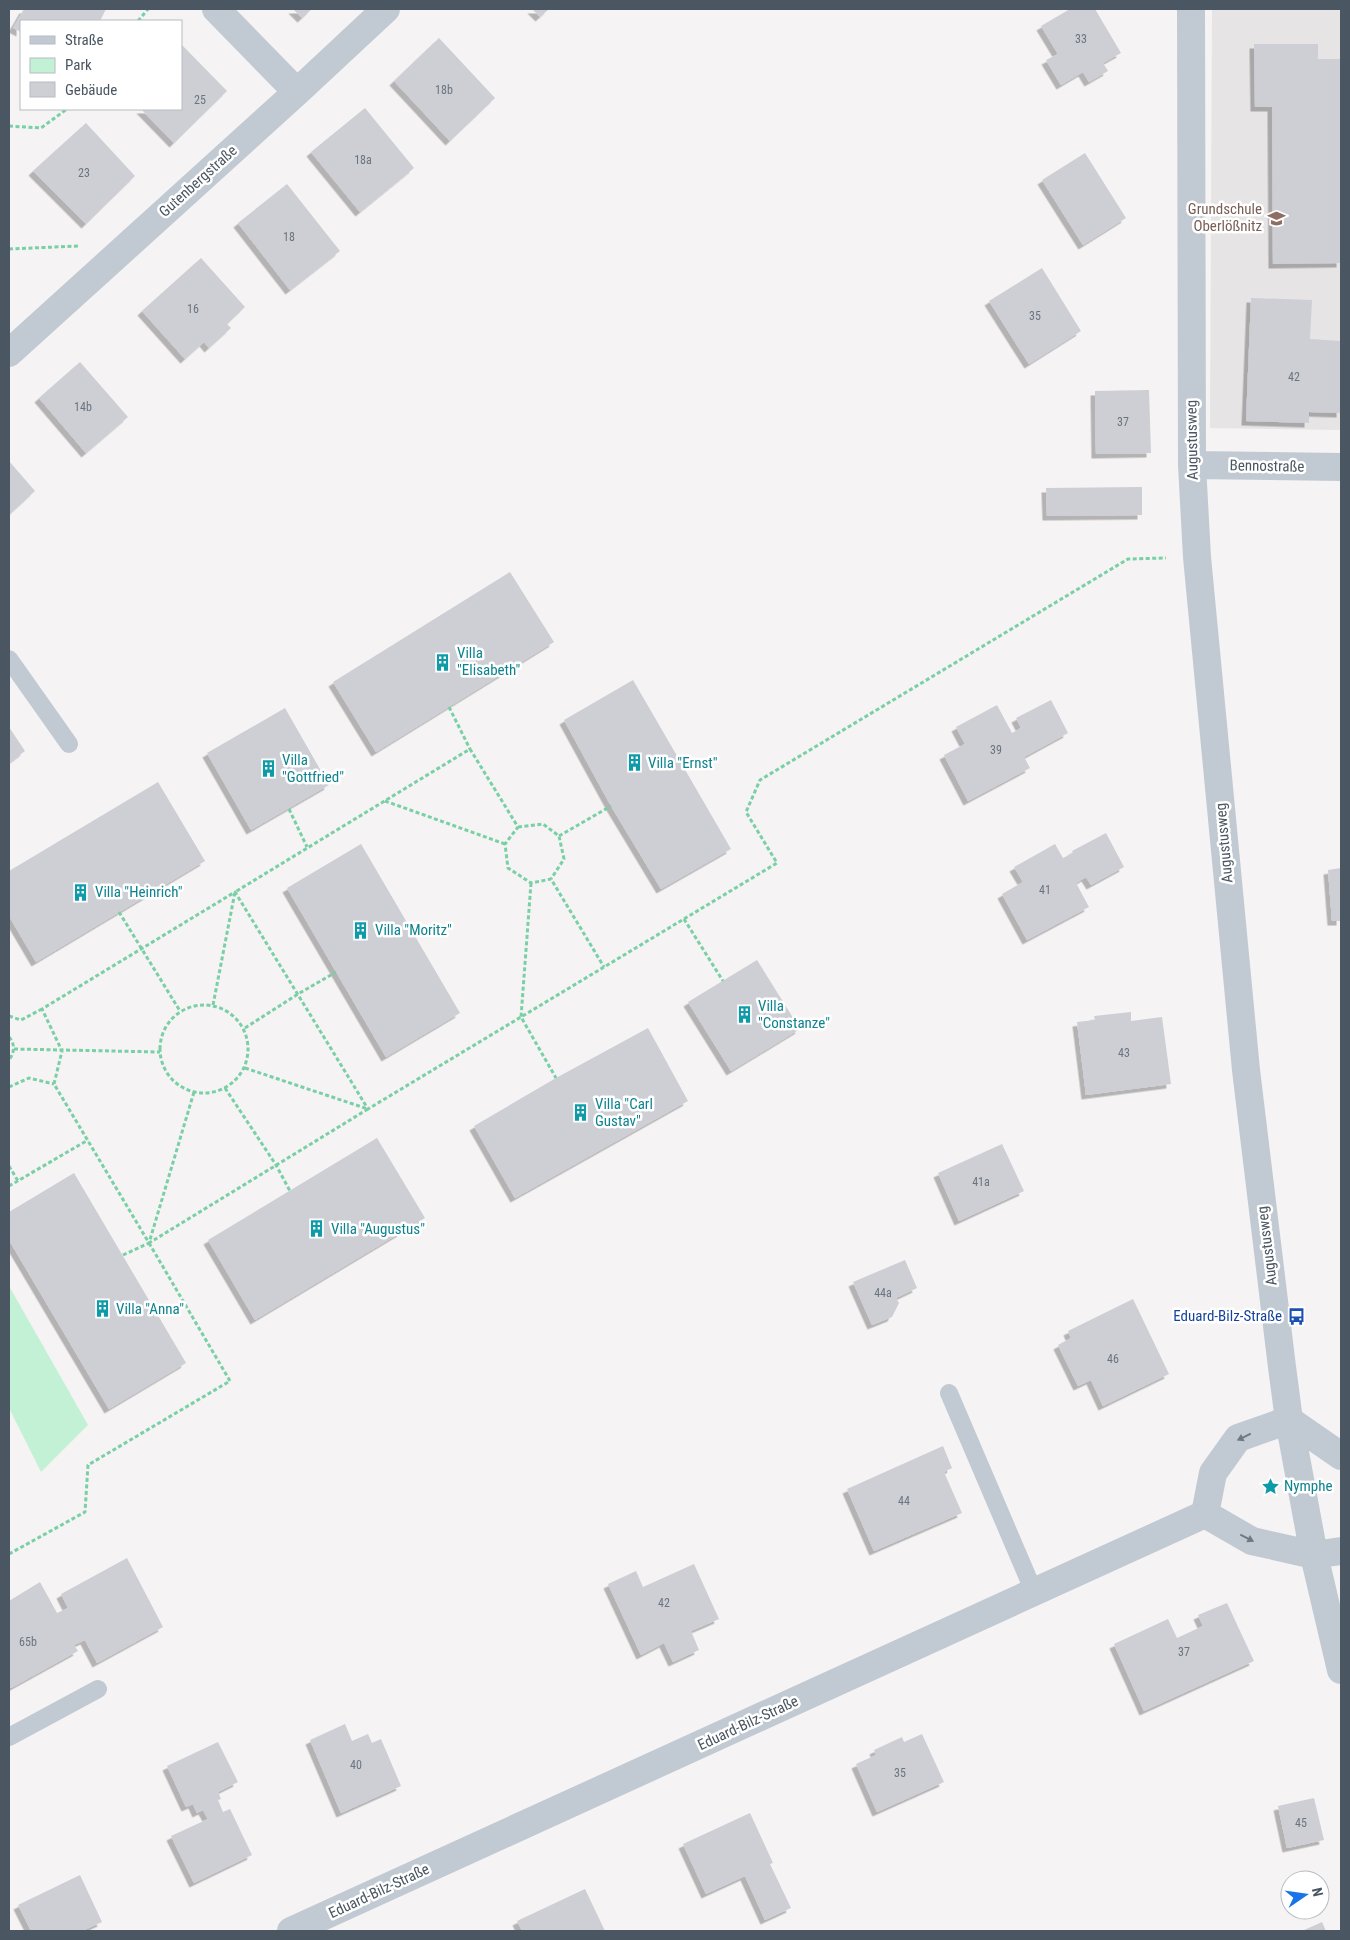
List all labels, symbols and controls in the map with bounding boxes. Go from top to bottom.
legend [20,20,182,110]
text: Straße [65,31,104,49]
house number: 33 [1075,32,1087,46]
text: Park [65,56,92,74]
text: Gebäude [65,81,117,99]
house number: 18b [435,83,453,97]
house number: 25 [194,93,206,107]
street label: Gutenbergstraße [155,141,241,221]
house number: 18a [354,153,372,167]
house number: 23 [78,166,90,180]
place label: Grundschule Oberlößnitz [1188,200,1262,235]
school or university icon: Grundschule Oberlößnitz [1266,208,1286,228]
house number: 18 [283,230,295,244]
house number: 16 [187,302,199,316]
house number: 35 [1029,309,1041,323]
house number: 42 [1288,370,1300,384]
house number: 14b [74,400,92,414]
street label: Augustusweg [1182,400,1202,480]
house number: 37 [1117,415,1129,429]
street label: Bennostraße [1229,456,1305,476]
place label: Villa "Elisabeth" [457,644,521,679]
building icon: Villa "Elisabeth" [433,652,453,672]
house number: 39 [990,743,1002,757]
place label: Villa "Gottfried" [282,751,344,786]
building icon: Villa "Ernst" [624,753,644,773]
place label: Villa "Ernst" [648,754,718,772]
building icon: Villa "Gottfried" [258,759,278,779]
street label: Augustusweg [1212,802,1236,884]
building icon: Villa "Heinrich" [71,882,91,902]
place label: Villa "Heinrich" [95,883,183,901]
house number: 41 [1039,883,1051,897]
building icon: Villa "Moritz" [351,920,371,940]
place label: Villa "Moritz" [375,921,452,939]
place label: Villa "Constanze" [758,997,830,1032]
building icon: Villa "Constanze" [734,1005,754,1025]
house number: 43 [1118,1046,1130,1060]
place label: Villa "Carl Gustav" [595,1095,653,1130]
building icon: Villa "Carl Gustav" [571,1103,591,1123]
house number: 41a [972,1175,990,1189]
street label: Augustusweg [1253,1205,1281,1287]
building icon: Villa "Augustus" [307,1219,327,1239]
place label: Villa "Augustus" [331,1220,425,1238]
house number: 44a [874,1286,892,1300]
building icon: Villa "Anna" [92,1299,112,1319]
place label: Villa "Anna" [116,1300,184,1318]
bus stop icon: Eduard-Bilz-Straße [1286,1306,1306,1326]
place label: Eduard-Bilz-Straße [1173,1307,1282,1325]
house number: 46 [1107,1352,1119,1366]
one-way arrow [1236,1433,1251,1442]
place icon: Nymphe [1260,1476,1280,1496]
place label: Nymphe [1284,1477,1333,1495]
house number: 44 [898,1494,910,1508]
one-way arrow [1240,1534,1254,1542]
house number: 42 [658,1596,670,1610]
house number: 65b [19,1635,37,1649]
house number: 37 [1178,1645,1190,1659]
street label: Eduard-Bilz-Straße [695,1692,801,1754]
house number: 40 [350,1758,362,1772]
house number: 35 [894,1766,906,1780]
house number: 45 [1295,1816,1307,1830]
street label: Eduard-Bilz-Straße [326,1860,432,1922]
north arrow [1280,1870,1330,1920]
text: N [1309,1886,1326,1898]

